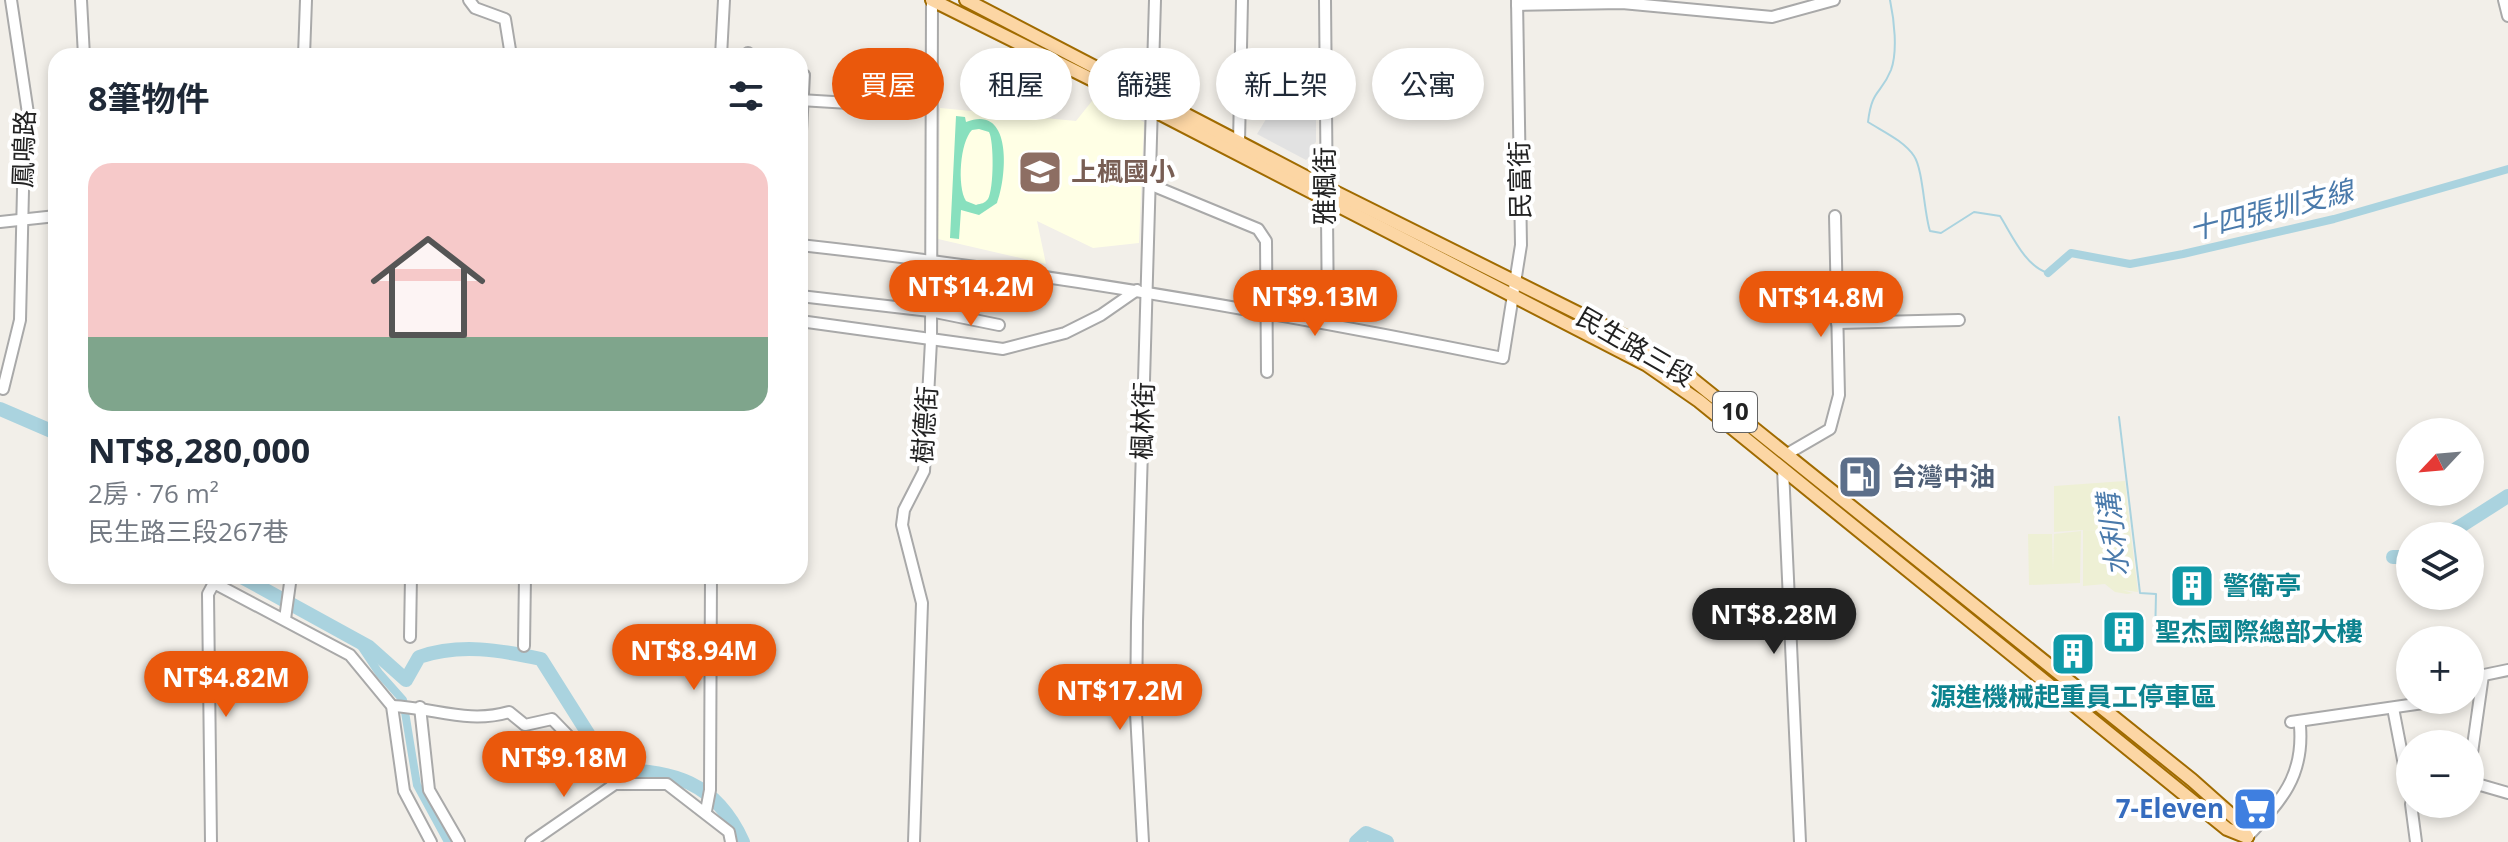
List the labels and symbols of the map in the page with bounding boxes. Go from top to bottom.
street label: 鳳鳴路 [4,109,42,189]
street label: 民富街 [1500,141,1538,219]
street label: 雅楓街 [1306,147,1342,225]
school or university icon: 上楓國小 [1016,148,1064,196]
place label: 上楓國小 [1071,153,1175,189]
water label: 十四張圳支線 [2185,170,2360,248]
pin: NT$14.2M [888,260,1054,328]
pin: NT$9.13M [1232,270,1398,338]
pin: NT$14.8M [1738,271,1904,339]
street label: 民生路三段 [1570,298,1701,394]
street label: 楓林街 [1123,381,1161,461]
street label: 樹德街 [903,385,945,465]
road number: 10 [1713,392,1757,432]
north arrow [2396,418,2484,506]
fuel station icon: 台灣中油 [1836,453,1884,501]
place label: 台灣中油 [1891,458,1995,494]
water label: 水利溝 [2088,487,2136,579]
building icon: 警衛亭 [2168,562,2216,610]
place label: 警衛亭 [2223,567,2301,603]
pin: NT$8.28M [1691,588,1857,656]
building icon: 聖杰國際總部大樓 [2100,608,2148,656]
place label: 聖杰國際總部大樓 [2155,613,2363,649]
pin: NT$8.94M [611,624,777,692]
building icon: 源進機械起重員工停車區 [2049,630,2097,678]
pin: NT$4.82M [143,651,309,719]
pin: NT$17.2M [1037,664,1203,732]
place label: 源進機械起重員工停車區 [1930,678,2216,714]
pin: NT$9.18M [481,731,647,799]
supermarket icon: 7-Eleven [2231,785,2279,833]
place label: 7-Eleven [2116,790,2224,826]

